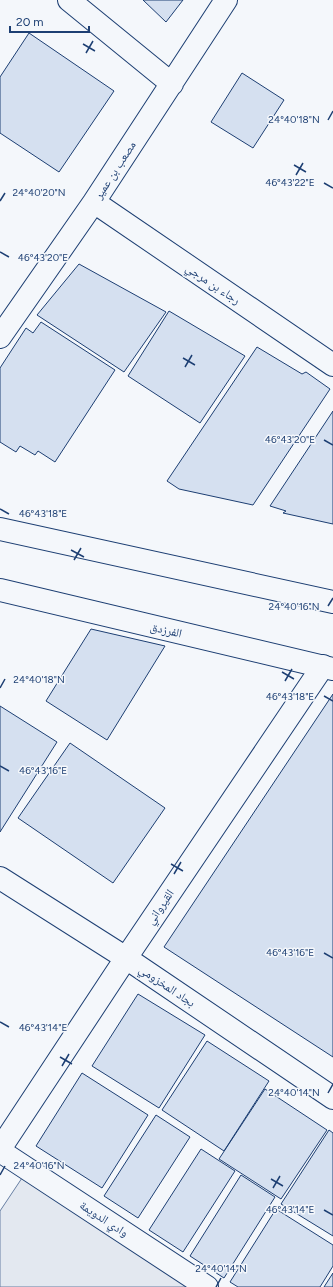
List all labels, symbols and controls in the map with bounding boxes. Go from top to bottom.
scale bar [10,8,89,34]
text: 20 m [16,15,44,29]
text: 24°40'18"N [268,113,320,126]
street label: مصعب بن عمير [91,139,139,203]
text: 46°43'22"E [265,176,315,189]
text: 24°40'20"N [12,186,66,199]
text: 46°43'20"E [18,251,68,264]
street label: رجاء بن مرجي [181,261,243,310]
text: 46°43'20"E [265,433,315,446]
text: 46°43'18"E [19,507,67,520]
text: 24°40'16"N [269,600,319,613]
street label: الفرزدق [149,620,183,640]
text: 24°40'18"N [13,673,65,686]
text: 46°43'18"E [266,690,314,703]
text: 46°43'16"E [19,764,67,777]
street label: القيرواني [143,887,179,929]
text: 46°43'16"E [266,946,314,959]
street label: بجاد المخزومي [135,962,198,1012]
text: 46°43'14"E [19,1021,67,1034]
text: 24°40'14"N [268,1086,320,1099]
text: 24°40'16"N [14,1159,64,1172]
street label: وادي الدويمة [75,1198,131,1242]
text: 46°43'14"E [266,1203,314,1216]
text: 24°40'14"N [195,1262,247,1275]

